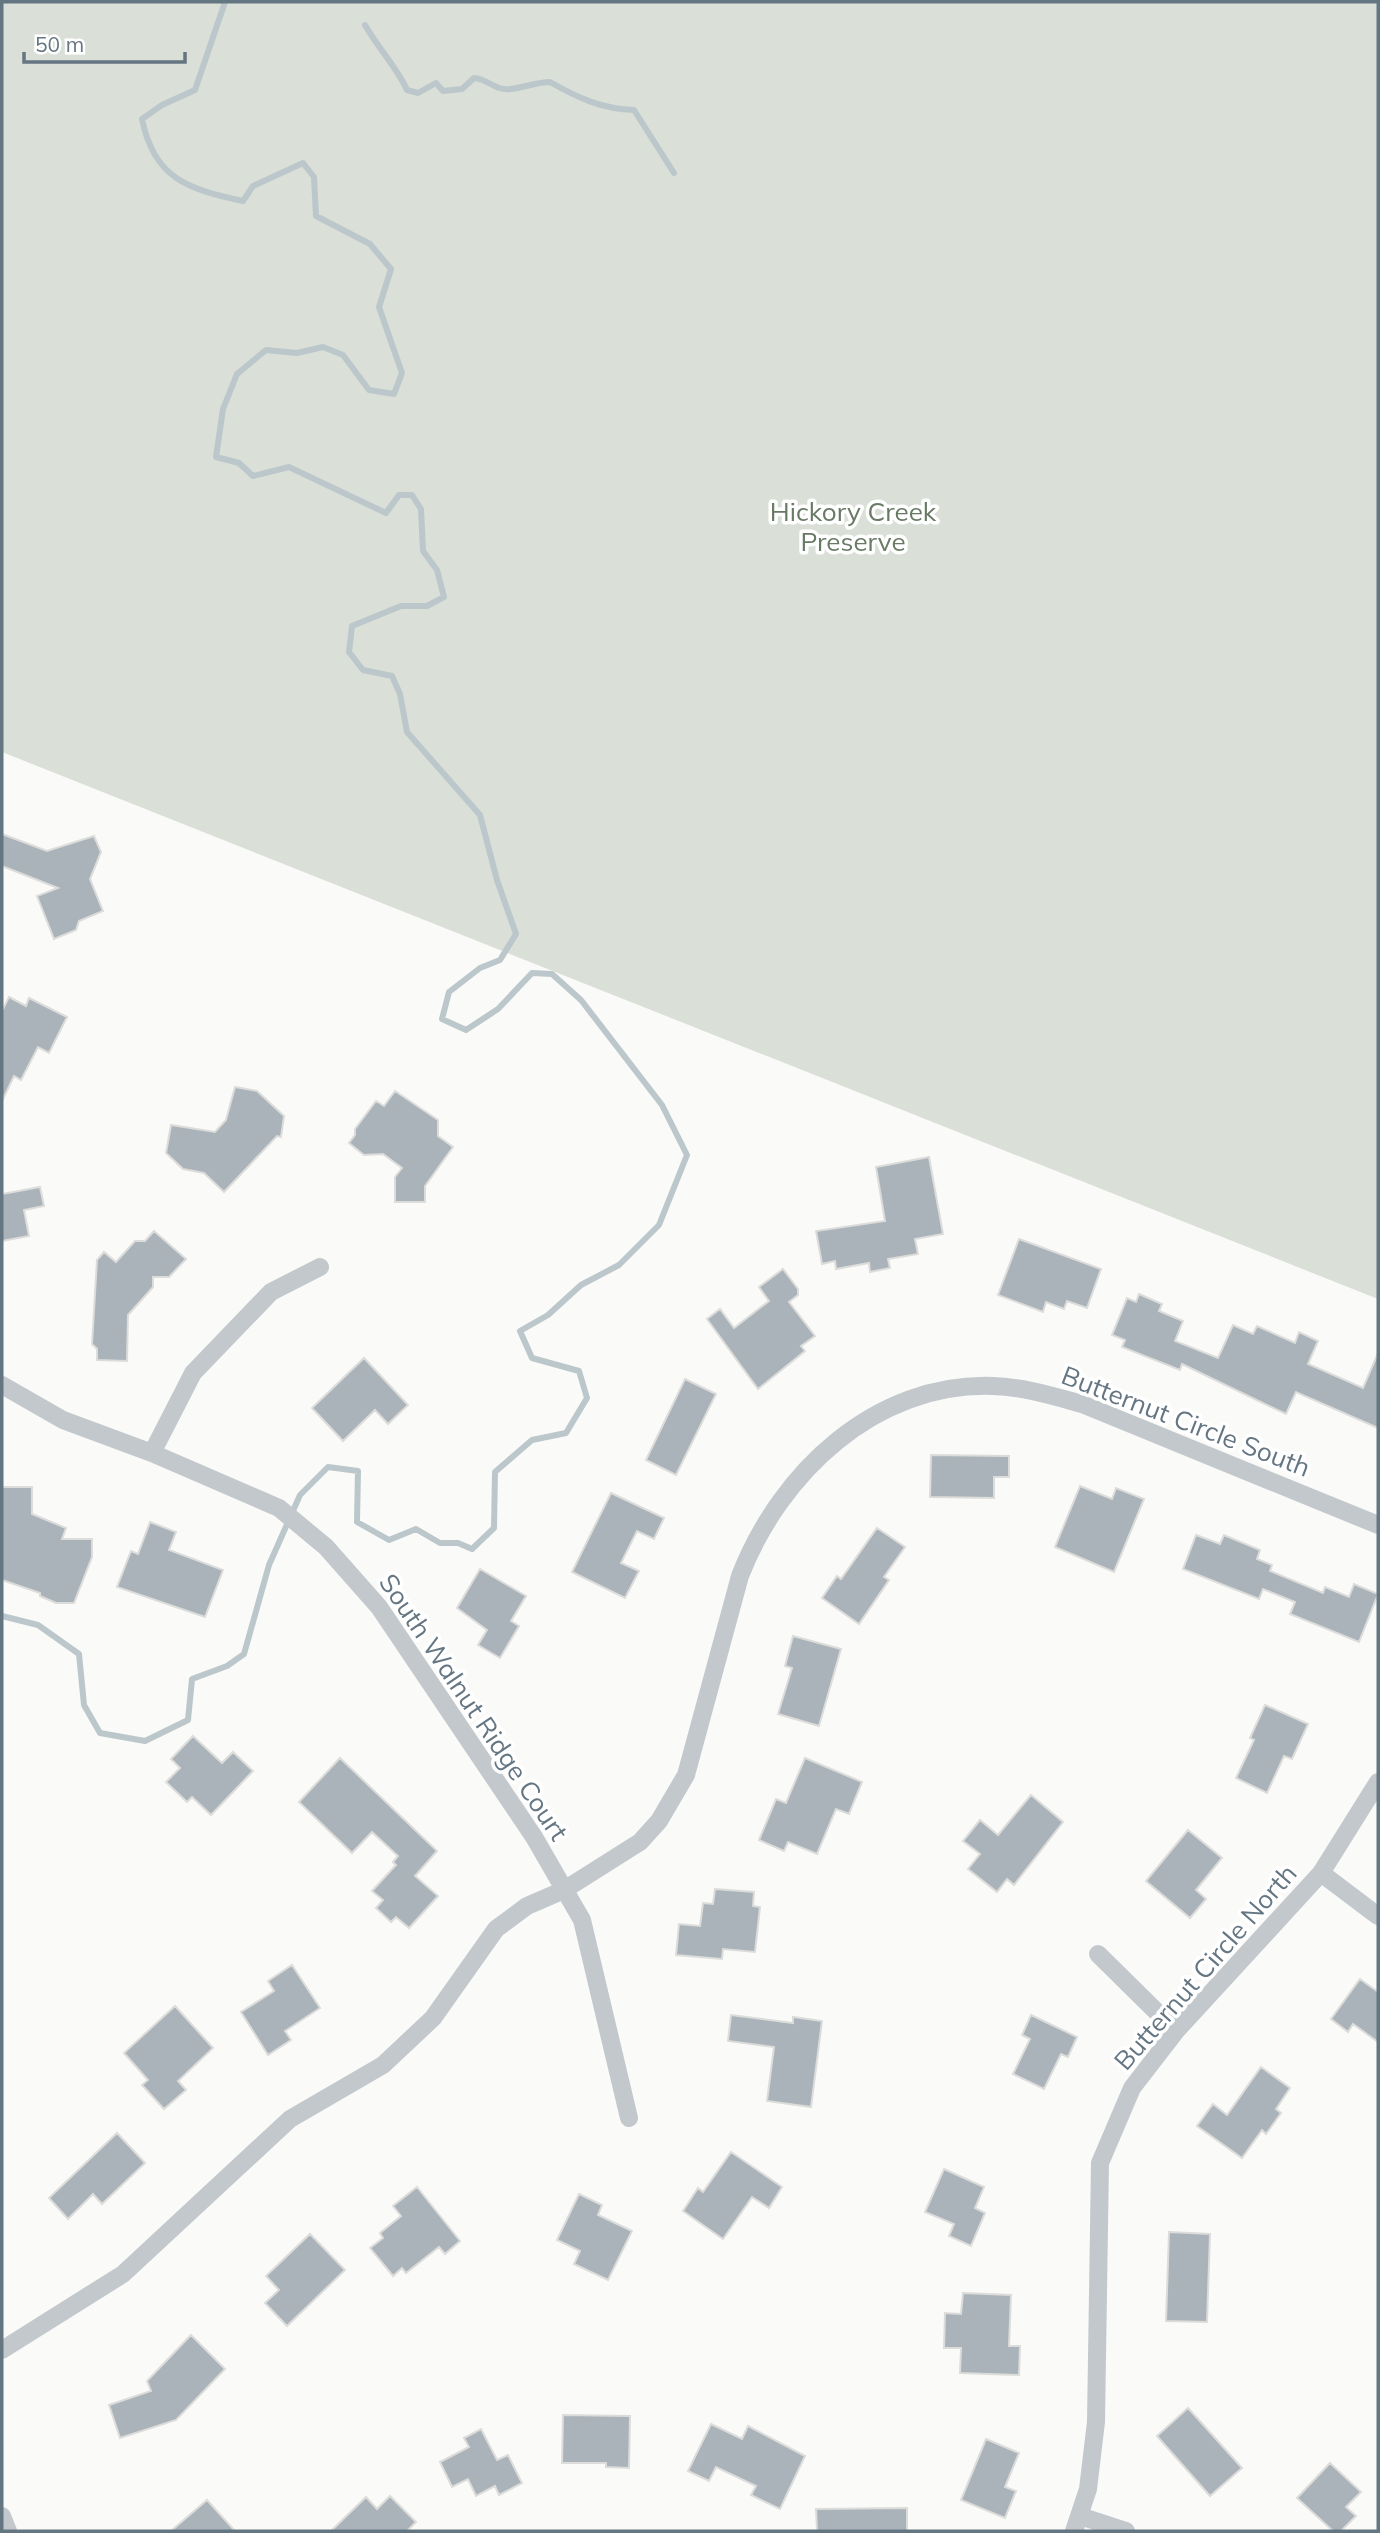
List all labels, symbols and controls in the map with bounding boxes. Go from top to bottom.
scale bar [24,21,186,65]
text: 50 m [35,31,84,57]
park label: Hickory Creek Preserve [770,495,937,558]
street label: Butternut Circle South [1057,1358,1315,1484]
street label: South Walnut Ridge Court [372,1567,576,1847]
street label: Butternut Circle North [1107,1857,1303,2077]

